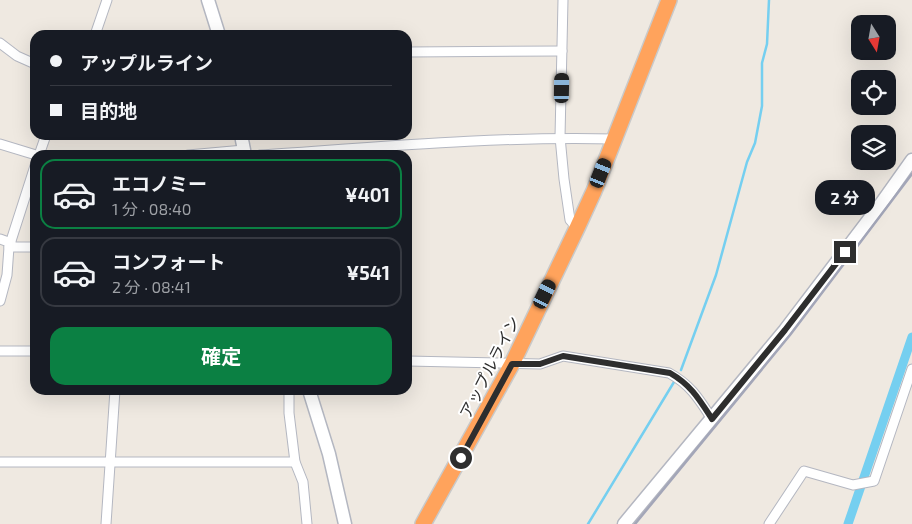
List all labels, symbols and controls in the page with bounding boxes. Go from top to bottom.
north arrow [851,15,896,60]
map controls [851,15,896,170]
text: アップルライン [80,51,213,74]
button: locate [851,70,896,115]
car [554,73,569,103]
text: 目的地 [80,99,137,122]
button: layers [851,125,896,170]
car [588,156,613,190]
icon: car [52,172,97,217]
text: エコノミー [112,172,207,195]
callout: 2 分 [815,180,875,214]
text: ¥401 [345,183,390,206]
text: 2 分 [831,188,859,207]
text: 1 分 · 08:40 [112,199,191,218]
route end [834,241,856,263]
icon: car [52,250,97,295]
text: コンフォート [112,250,225,273]
text: ¥541 [347,261,390,284]
text: 2 分 · 08:41 [112,277,191,296]
car [531,277,558,311]
street label: アップルライン [455,313,523,421]
button: 確定 [50,327,392,385]
route start [450,447,472,469]

